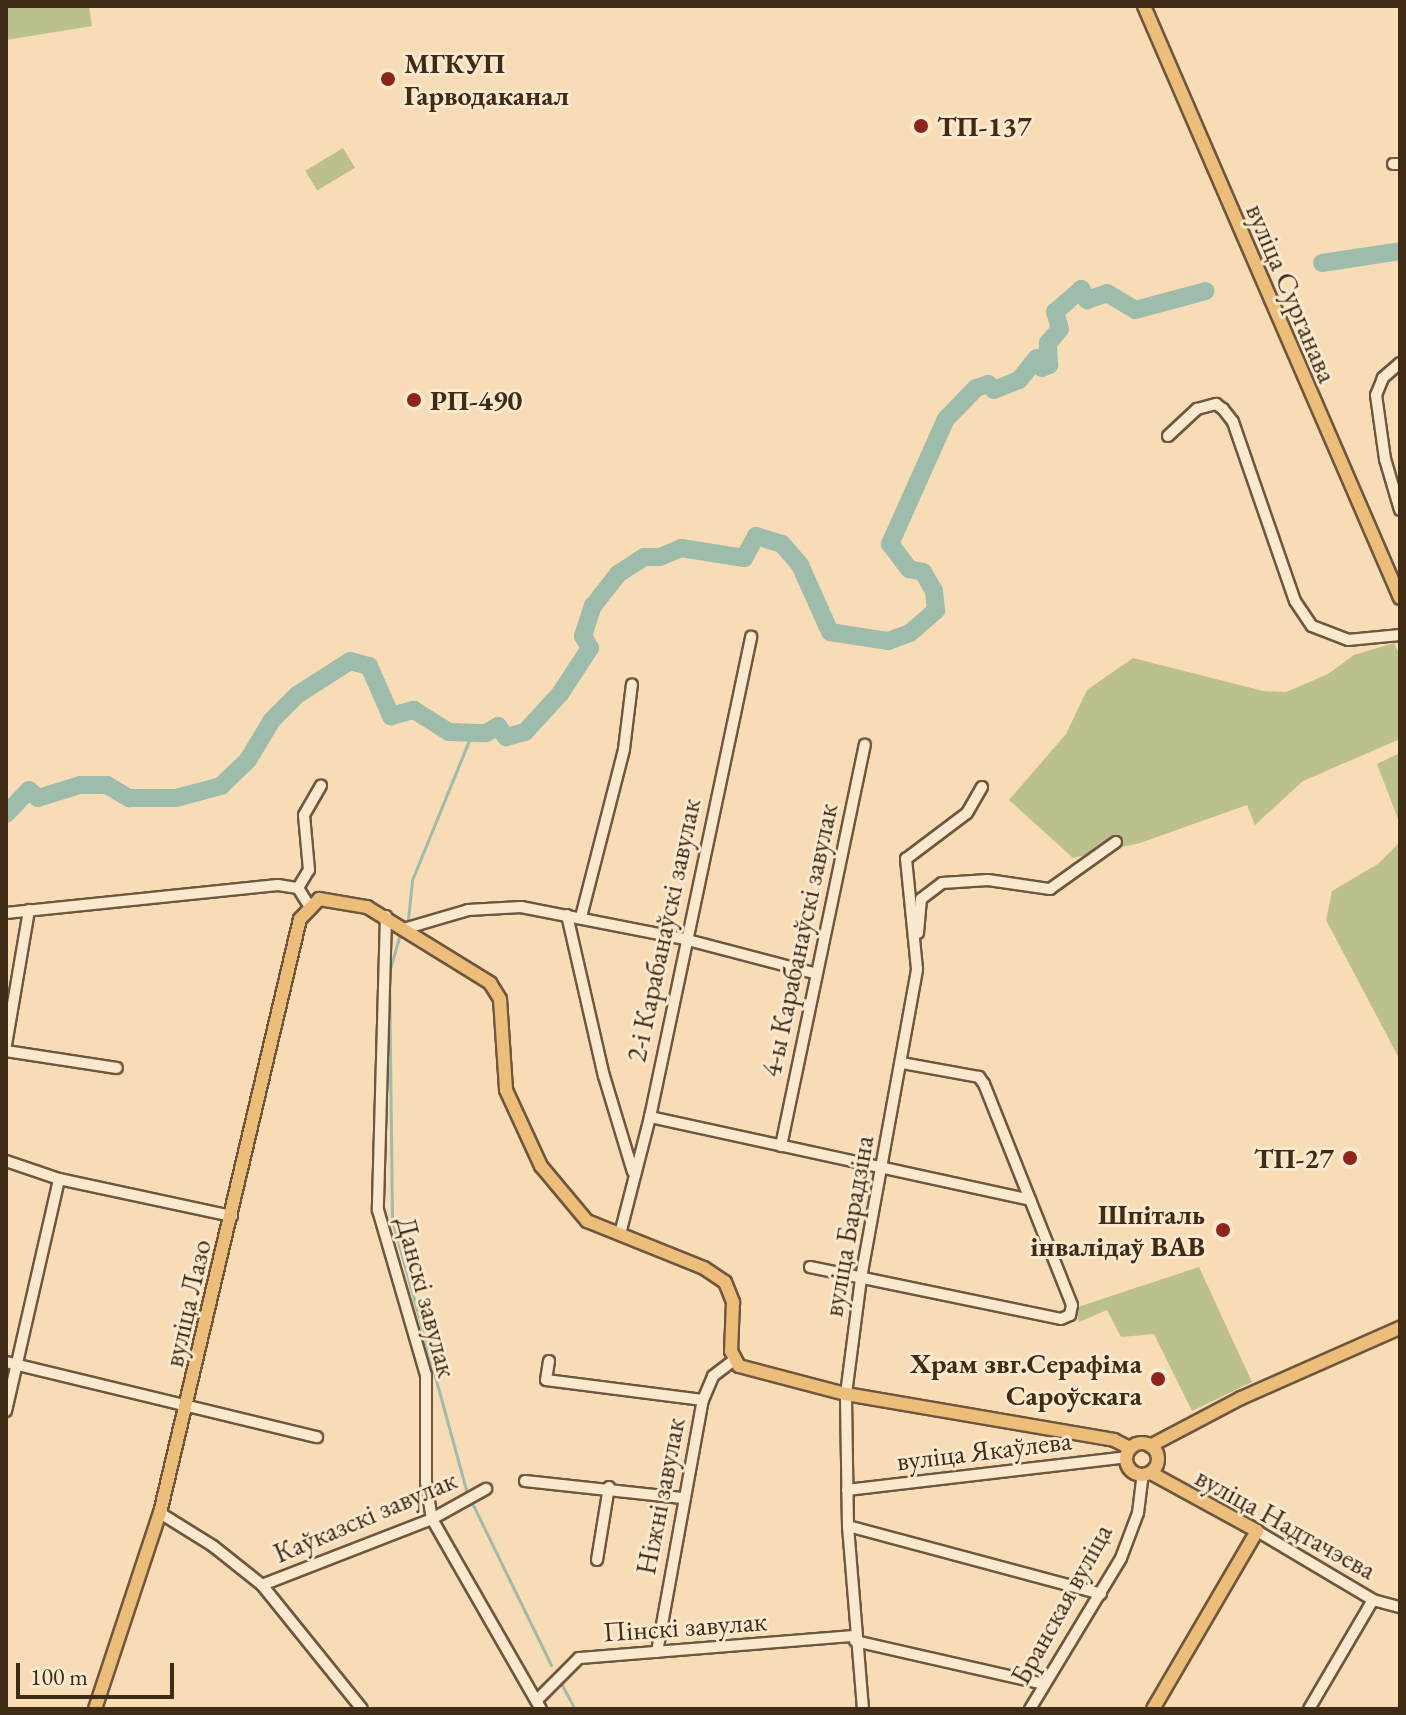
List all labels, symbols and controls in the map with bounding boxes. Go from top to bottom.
place label: МГКУП Гарводаканал [404,46,569,112]
marker: МГКУП Гарводаканал [379,70,397,88]
place label: ТП-137 [937,109,1032,143]
marker: ТП-137 [912,117,930,135]
street label: вуліца Сурганава [1239,198,1345,388]
place label: РП-490 [430,383,522,417]
marker: РП-490 [405,391,423,409]
street label: 2-і Карабанаўскі завулак [619,795,707,1065]
street label: 4-ы Карабанаўскі завулак [754,800,844,1080]
street label: вуліца Барадзіна [816,1133,880,1319]
place label: ТП-27 [1254,1141,1334,1175]
marker: ТП-27 [1341,1149,1359,1167]
place label: Шпіталь інвалідаў ВАВ [1030,1197,1205,1263]
street label: Данскі завулак [389,1213,465,1381]
marker: Шпіталь інвалідаў ВАВ [1212,1219,1234,1241]
street label: вуліца Лазо [156,1236,218,1370]
place label: Храм звг.Серафіма Сароўскага [910,1346,1142,1412]
marker: Храм звг.Серафіма Сароўскага [1149,1370,1167,1388]
street label: Ніжні завулак [628,1415,692,1577]
street label: вуліца Якаўлева [895,1423,1073,1477]
street label: вуліца Надтачэева [1190,1460,1382,1586]
street label: Каўказскі завулак [268,1462,462,1570]
street label: Бранская вуліца [1003,1518,1119,1690]
street label: Пінскі завулак [602,1604,768,1648]
scale bar [20,1647,178,1697]
text: 100 m [30,1661,88,1692]

